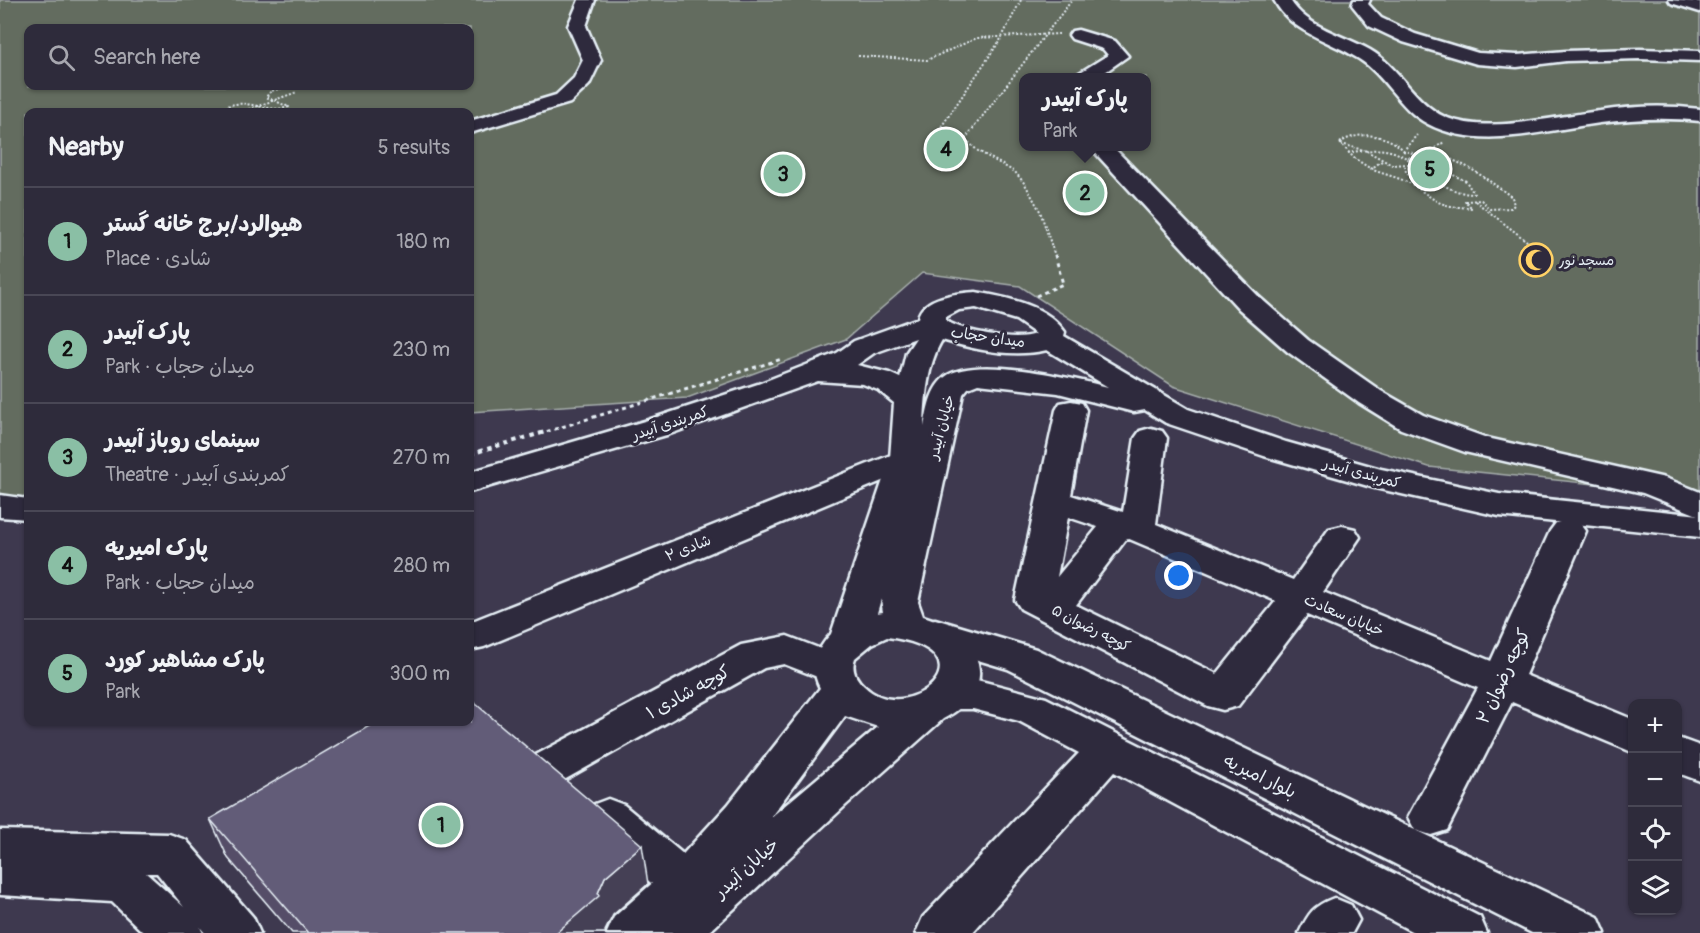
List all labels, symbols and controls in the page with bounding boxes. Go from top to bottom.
search box [24,24,474,90]
icon: search [45,41,78,74]
text: Search here [93,43,200,71]
popup [1019,73,1151,151]
text: پارک آبیدر [1042,85,1128,113]
text: Park [1042,118,1077,143]
pin: 4 [926,126,966,172]
text: Nearby [48,131,124,163]
text: 5 results [378,135,450,160]
pin: 5 [1410,146,1450,192]
pin: 3 [764,152,802,196]
pin: 2 [1066,170,1104,216]
text: هیوالرد/برج خانه گستر [105,210,302,238]
text: 1 [64,229,71,254]
text: 180 m [396,229,450,254]
mosque icon: مسجد نور [1518,242,1554,278]
text: Place · شادی [105,246,211,271]
place label: مسجد نور [1558,252,1614,269]
text: پارک آبیدر [105,318,190,346]
street label: میدان حجاب [950,323,1026,352]
text: 2 [62,337,73,362]
text: 230 m [393,337,450,362]
text: Park · میدان حجاب [105,354,255,379]
street label: خیابان آبیدر [923,393,959,463]
street label: کمربندی آبیدر [629,402,711,445]
text: سینمای روباز آبیدر [105,426,260,454]
text: 3 [62,445,73,470]
text: 270 m [392,445,450,470]
street label: کمربندی آبیدر [1320,454,1403,493]
text: Theatre · کمربندی آبیدر [105,462,290,487]
street label: شادی ۲ [663,531,714,566]
text: پارک امیریه [105,534,208,562]
text: 4 [62,553,73,578]
text: 280 m [393,553,450,578]
your location [1164,561,1193,590]
text: Park · میدان حجاب [105,570,255,595]
street label: خیابان سعادت [1301,590,1387,641]
street label: کوچه رضوان ۵ [1048,600,1133,656]
street label: کوچه رضوان ۲ [1471,624,1536,728]
text: پارک مشاهیر کورد [105,646,265,674]
street label: کوچه شادی ۱ [642,660,734,725]
text: 5 [62,661,73,686]
text: 300 m [389,661,450,686]
text: Park [105,679,140,704]
map controls [1628,699,1682,915]
button: + [1628,699,1682,753]
street label: بلوار امیریه [1220,749,1300,804]
button: − [1628,753,1682,807]
pin: 1 [422,802,460,848]
button: locate [1628,807,1682,861]
street label: خیابان آبیدر [708,833,784,905]
button: layers [1628,861,1682,915]

